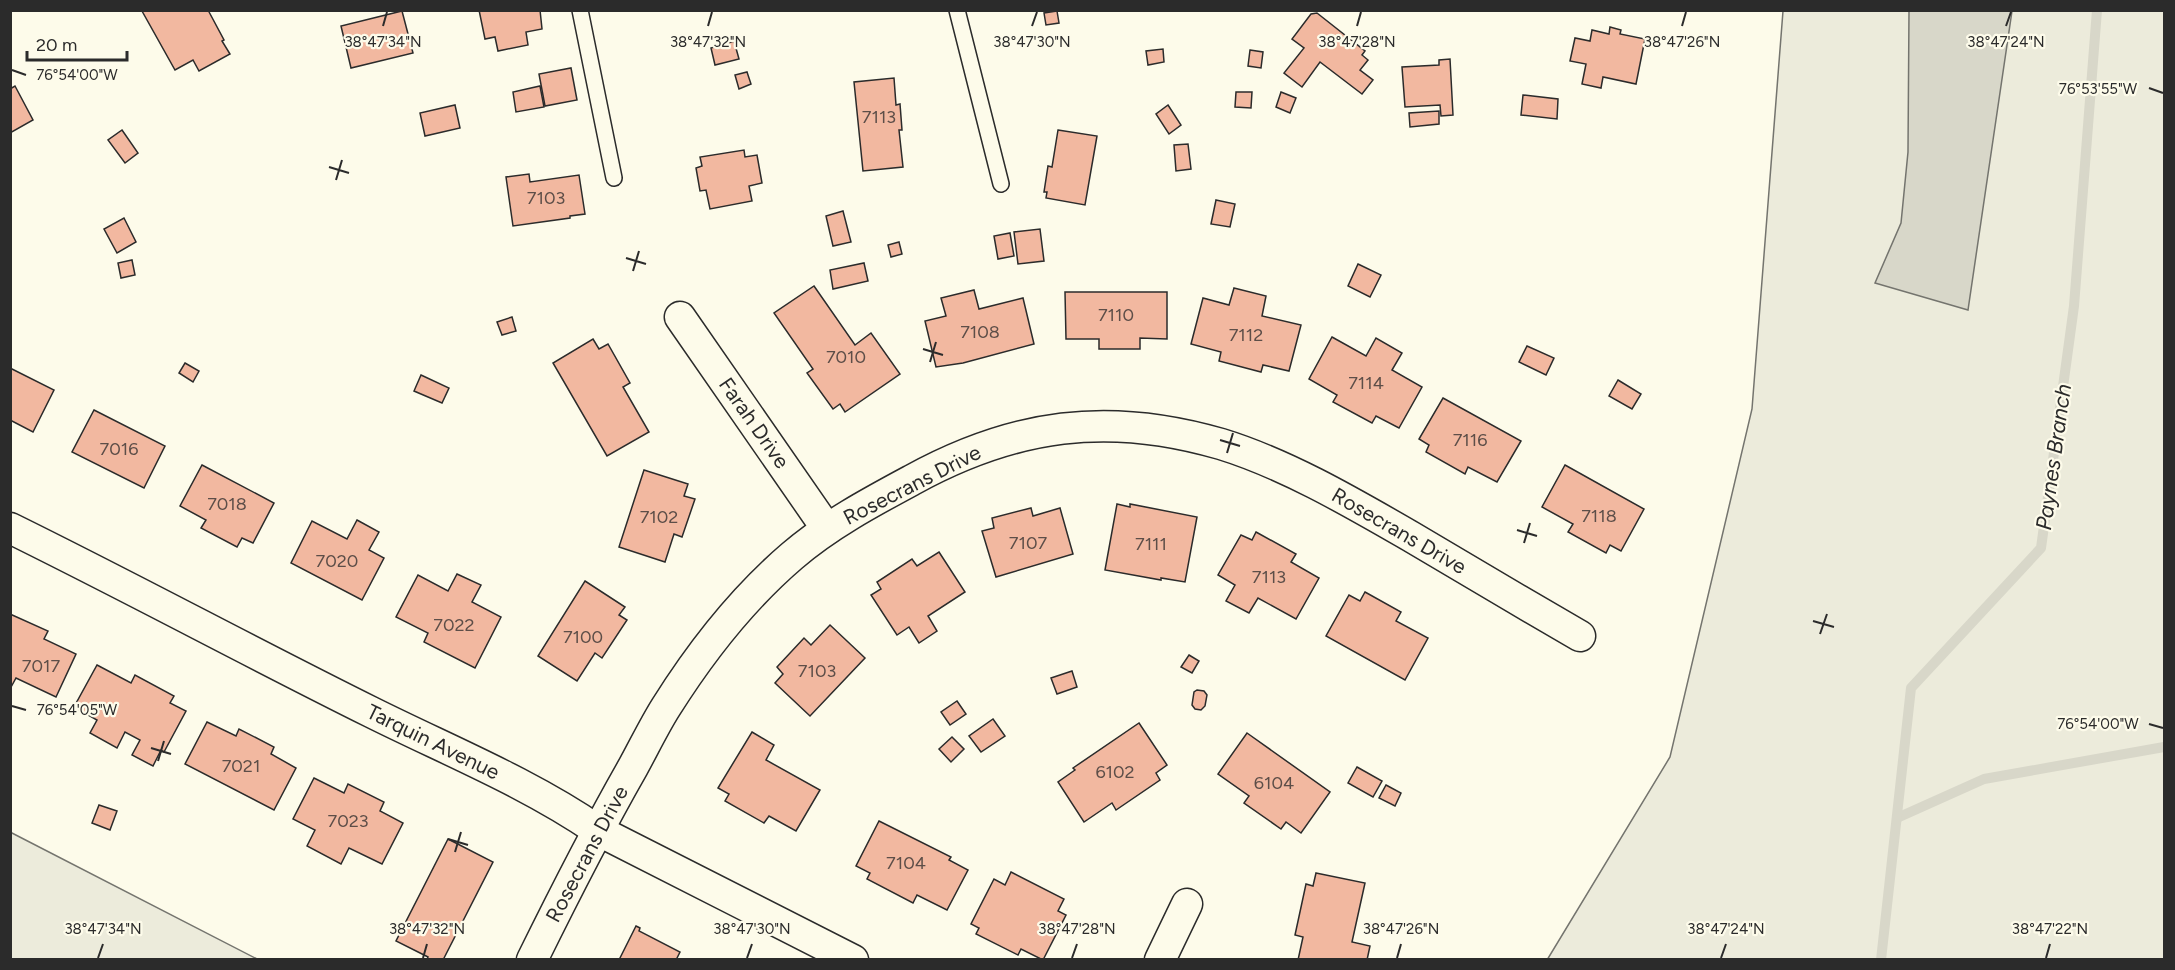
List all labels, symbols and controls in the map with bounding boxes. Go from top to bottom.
scale bar [27,24,128,62]
text: 38°47'34"N [344,33,422,51]
text: 38°47'32"N [670,33,746,51]
text: 38°47'30"N [993,33,1071,51]
text: 38°47'28"N [1318,33,1396,51]
text: 38°47'26"N [1644,33,1720,51]
text: 38°47'24"N [1967,33,2045,51]
text: 20 m [36,34,77,56]
text: 76°54'00"W [36,66,118,84]
text: 76°53'55"W [2059,80,2138,98]
house number: 7113 [862,106,896,128]
house number: 7103 [527,187,565,209]
house number: 7110 [1098,304,1134,326]
house number: 7108 [960,321,1000,343]
house number: 7112 [1229,324,1263,346]
house number: 7010 [826,346,866,368]
street label: Farah Drive [714,372,795,473]
house number: 7114 [1348,372,1384,394]
water label: Paynes Branch [2030,382,2077,532]
house number: 7116 [1453,429,1487,451]
house number: 7016 [100,438,138,460]
street label: Rosecrans Drive [839,439,985,530]
street label: Rosecrans Drive [1328,482,1471,579]
house number: 7018 [207,493,247,515]
house number: 7118 [1581,505,1617,527]
house number: 7102 [640,506,678,528]
house number: 7107 [1009,532,1047,554]
house number: 7111 [1135,533,1167,555]
house number: 7020 [316,550,358,572]
house number: 7113 [1252,566,1286,588]
house number: 7022 [433,614,475,636]
house number: 7100 [563,626,603,648]
house number: 7017 [22,655,60,677]
house number: 7103 [798,660,836,682]
street label: Tarquin Avenue [363,699,504,785]
text: 76°54'05"W [37,701,118,719]
text: 76°54'00"W [2057,715,2139,733]
house number: 7021 [222,755,260,777]
house number: 6102 [1095,761,1135,783]
house number: 6104 [1254,772,1294,794]
street label: Rosecrans Drive [540,781,633,926]
house number: 7023 [327,810,369,832]
house number: 7104 [886,852,926,874]
text: 38°47'34"N [64,920,142,938]
text: 38°47'32"N [389,920,465,938]
text: 38°47'30"N [713,920,791,938]
text: 38°47'28"N [1038,920,1116,938]
text: 38°47'26"N [1363,920,1439,938]
text: 38°47'24"N [1687,920,1765,938]
text: 38°47'22"N [2012,920,2088,938]

